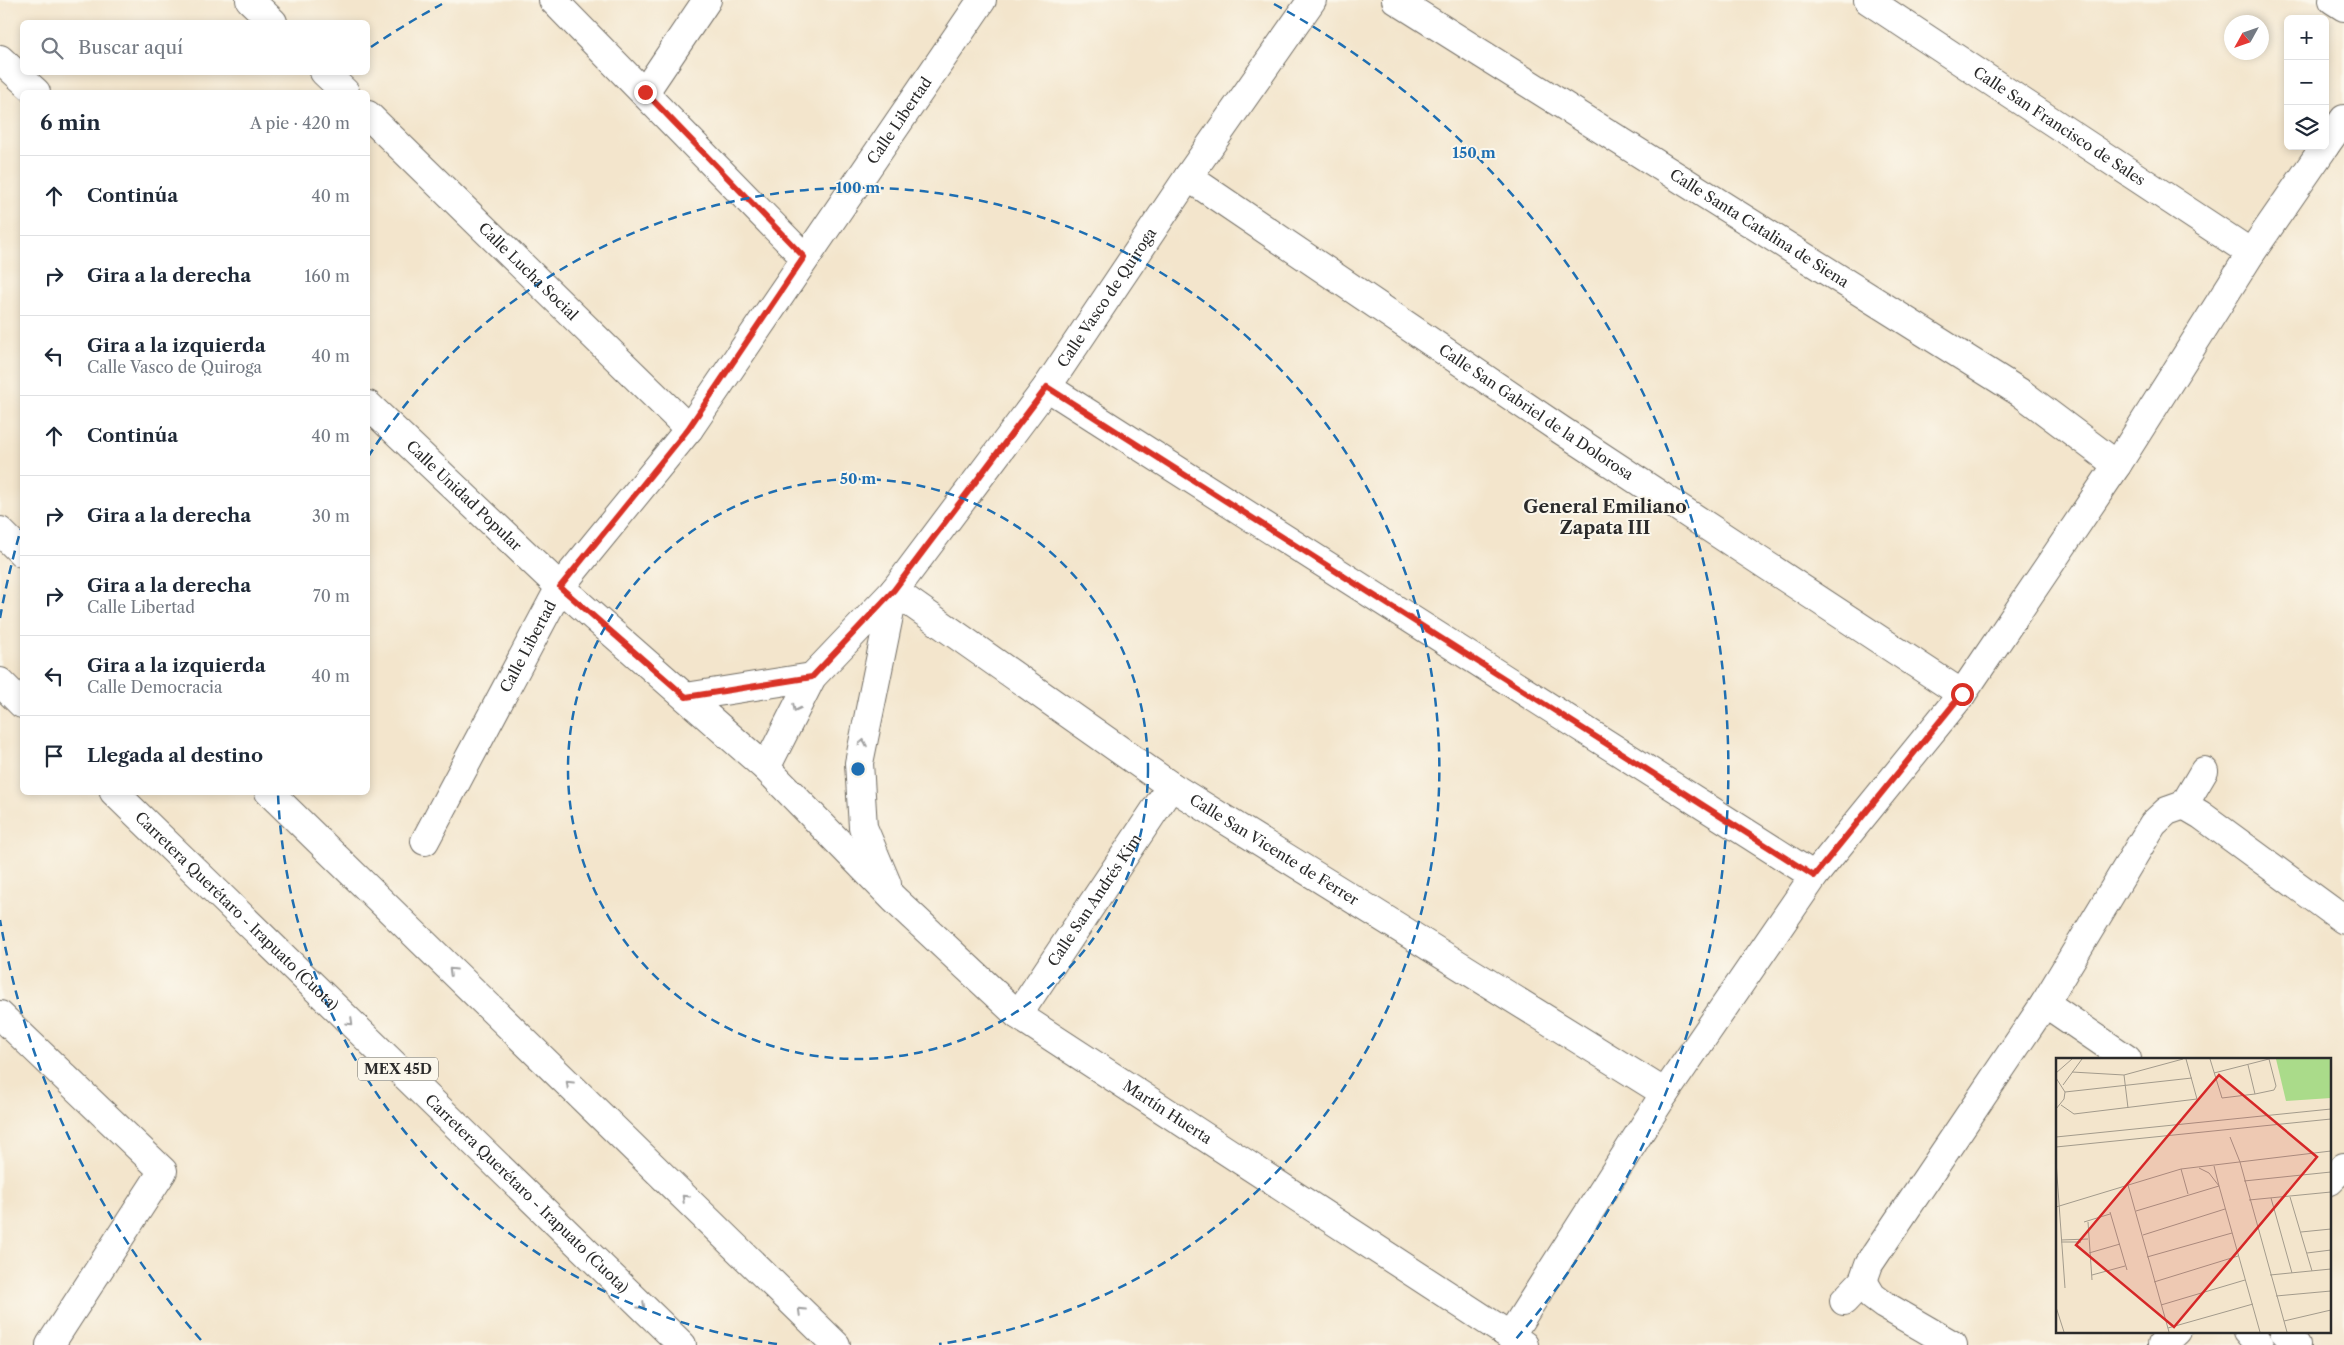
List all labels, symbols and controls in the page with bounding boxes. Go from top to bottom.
north arrow [2224,15,2269,60]
map controls [2284,15,2329,150]
button: + [2284,15,2329,60]
search box [20,20,370,75]
icon: search [38,34,66,62]
text: Buscar aquí [78,36,183,59]
button: − [2284,60,2329,105]
street label: Calle San Francisco de Sales [1970,62,2149,189]
street label: Calle Libertad [863,73,936,168]
route end [634,81,657,104]
button: layers [2284,105,2329,150]
text: 6 min [40,110,101,135]
text: A pie · 420 m [250,113,350,133]
text: 150 m [1452,143,1496,162]
street label: Calle Santa Catalina de Siena [1666,165,1853,291]
text: 100 m [836,178,880,197]
icon: ahead [40,182,68,210]
text: Continúa [87,184,178,207]
text: 40 m [311,186,350,206]
street label: Calle Lucha Social [475,218,583,325]
street label: Calle Vasco de Quiroga [1053,224,1160,371]
icon: right [40,262,68,290]
text: Gira a la derecha [87,264,251,287]
text: 160 m [305,266,350,286]
text: Gira a la izquierda [87,334,266,357]
street label: Calle San Gabriel de la Dolorosa [1435,340,1637,484]
icon: left [40,342,68,370]
text: 40 m [311,346,350,366]
text: Calle Vasco de Quiroga [87,357,262,377]
icon: ahead [40,422,68,450]
text: Continúa [87,424,178,447]
text: 40 m [311,426,350,446]
street label: Calle Unidad Popular [402,436,526,555]
text: 50 m [840,469,876,488]
district label: General Emiliano Zapata III [1523,496,1687,539]
icon: right [40,502,68,530]
text: Gira a la derecha [87,504,251,527]
text: 30 m [312,506,350,526]
text: Gira a la derecha [87,574,251,597]
icon: right [40,582,68,610]
text: 70 m [313,586,350,606]
text: Calle Libertad [87,597,195,617]
street label: Calle Libertad [496,597,560,696]
text: Gira a la izquierda [87,654,266,677]
icon: left [40,662,68,690]
text: 40 m [311,666,350,686]
text: Calle Democracia [87,677,222,697]
route start [1951,683,1974,706]
one-way arrow [792,703,802,712]
one-way arrow [857,739,868,748]
icon: arrive [40,742,68,770]
text: Llegada al destino [87,744,263,767]
centre of rings [849,760,867,778]
street label: Calle San Vicente de Ferrer [1186,790,1363,910]
street label: Carretera Querétaro - Irapuato (Cuota) [131,808,343,1014]
street label: Calle San Andrés Kim [1043,830,1145,970]
one-way arrow [449,968,458,977]
one-way arrow [344,1016,353,1025]
road number: MEX 45D [358,1058,438,1080]
inset map [2056,1058,2332,1332]
street label: Martín Huerta [1120,1076,1216,1148]
one-way arrow [565,1081,574,1090]
street label: Carretera Querétaro - Irapuato (Cuota) [421,1090,633,1297]
one-way arrow [682,1195,691,1204]
one-way arrow [636,1300,645,1309]
one-way arrow [798,1308,807,1317]

